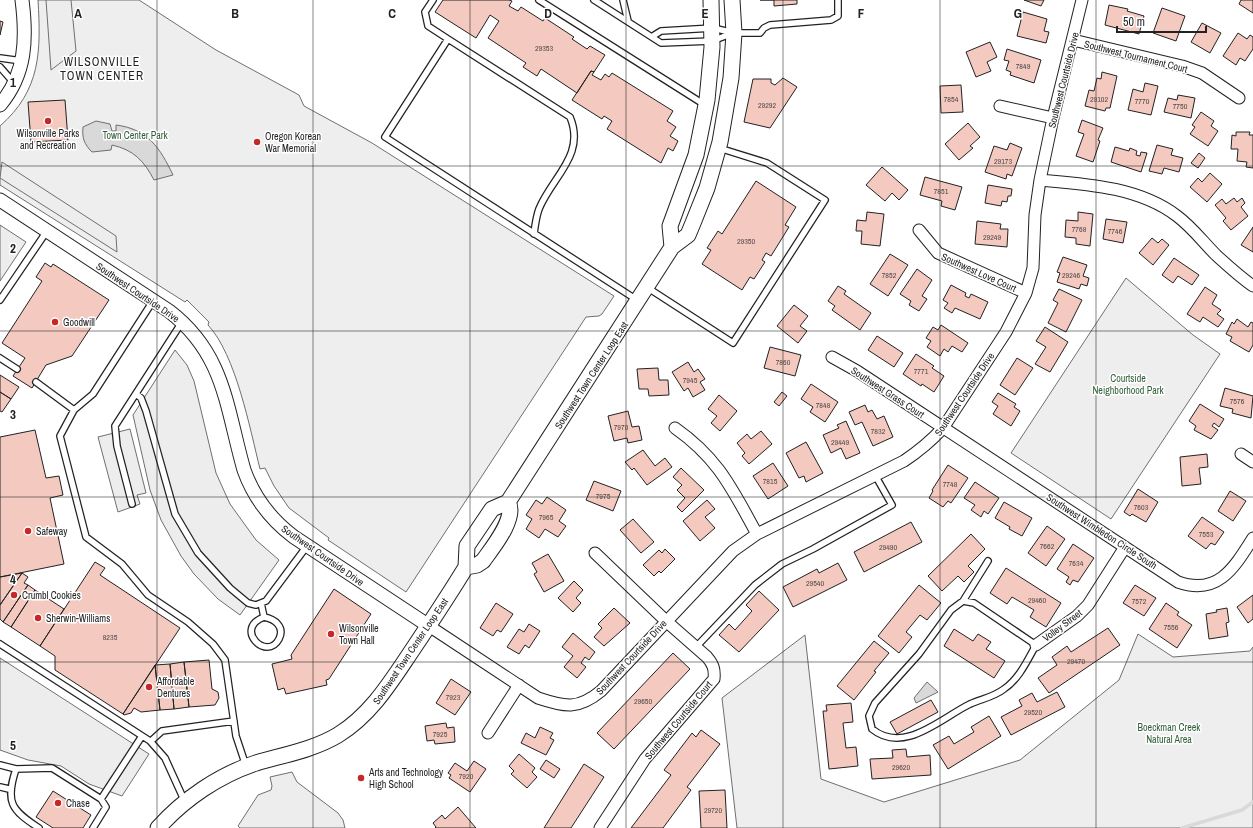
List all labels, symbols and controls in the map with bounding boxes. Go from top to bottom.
text: A [74,5,82,22]
text: B [231,5,239,22]
text: C [388,5,396,22]
text: D [544,5,552,22]
text: E [701,5,709,22]
text: F [858,5,865,22]
text: G [1014,5,1022,22]
scale bar [1117,8,1206,34]
text: 50 m [1123,14,1145,30]
street label: Southwest Courtside Drive [1045,31,1082,129]
street label: Southwest Tournament Court [1083,37,1190,76]
house number: 29353 [535,43,553,53]
district label: WILSONVILLE TOWN CENTER [60,54,144,84]
house number: 7849 [1016,61,1031,71]
text: 1 [10,74,16,91]
house number: 7854 [944,94,959,104]
house number: 29102 [1090,94,1108,104]
house number: 7770 [1135,96,1150,106]
house number: 29292 [758,100,776,110]
house number: 7750 [1173,101,1188,111]
marker: Wilsonville Parks and Recreation [43,116,53,126]
place label: Wilsonville Parks and Recreation [17,127,79,152]
park label: Town Center Park [102,129,168,142]
place label: Oregon Korean War Memorial [265,130,321,155]
marker: Oregon Korean War Memorial [252,137,262,147]
house number: 29173 [994,156,1012,166]
house number: 7851 [934,186,949,196]
house number: 7768 [1072,224,1087,234]
house number: 7746 [1108,226,1123,236]
house number: 29249 [983,232,1001,242]
house number: 29350 [737,236,755,246]
text: 2 [10,240,16,257]
street label: Southwest Love Court [939,250,1019,295]
street label: Southwest Courtside Drive [93,260,182,325]
house number: 7852 [882,270,897,280]
house number: 29246 [1062,270,1080,280]
place label: Goodwill [63,316,95,329]
marker: Goodwill [50,317,60,327]
street label: Southwest Town Center Loop East [552,318,631,432]
street label: Southwest Courtside Drive [932,350,997,439]
house number: 7860 [776,357,791,367]
street label: Southwest Grass Court [849,364,927,421]
house number: 7771 [914,366,929,376]
park label: Courtside Neighborhood Park [1092,372,1164,397]
house number: 7945 [683,375,698,385]
house number: 7576 [1230,396,1245,406]
house number: 7848 [816,400,831,410]
text: 3 [10,406,16,423]
house number: 7970 [614,422,629,432]
house number: 7832 [871,426,886,436]
house number: 29449 [831,437,849,447]
house number: 7815 [763,476,778,486]
house number: 7748 [943,479,958,489]
house number: 7975 [596,491,611,501]
street label: Southwest Wimbledon Circle South [1044,491,1160,572]
house number: 7603 [1134,502,1149,512]
house number: 7965 [539,512,554,522]
street label: Southwest Courtside Drive [279,522,367,589]
place label: Safeway [36,525,68,538]
marker: Safeway [23,526,33,536]
house number: 7553 [1199,529,1214,539]
house number: 7662 [1040,541,1055,551]
house number: 29490 [879,542,897,552]
house number: 7634 [1069,558,1084,568]
text: 4 [10,571,16,588]
house number: 29540 [806,578,824,588]
place label: Crumbl Cookies [22,589,81,602]
marker: Crumbl Cookies [9,590,19,600]
street label: Southwest Town Center Loop East [370,595,451,707]
house number: 29460 [1028,595,1046,605]
house number: 7572 [1132,596,1147,606]
street label: Volley Street [1040,606,1085,644]
place label: Sherwin-Williams [46,612,110,625]
marker: Sherwin-Williams [33,613,43,623]
street label: Southwest Courtside Drive [593,617,670,698]
place label: Wilsonville Town Hall [339,622,379,647]
house number: 7556 [1164,622,1179,632]
marker: Wilsonville Town Hall [326,629,336,639]
house number: 8235 [103,632,118,642]
house number: 29470 [1067,656,1085,666]
place label: Affordable Dentures [156,675,195,700]
street label: Southwest Courtside Court [642,678,715,762]
marker: Affordable Dentures [144,682,154,692]
house number: 7923 [446,692,461,702]
house number: 29650 [634,696,652,706]
house number: 29520 [1024,707,1042,717]
park label: Boeckman Creek Natural Area [1138,721,1201,746]
house number: 7925 [433,729,448,739]
text: 5 [10,737,16,754]
house number: 29620 [892,762,910,772]
place label: Arts and Technology High School [368,766,444,791]
house number: 7920 [459,771,474,781]
marker: Arts and Technology High School [356,773,366,783]
place label: Chase [66,797,90,810]
marker: Chase [53,798,63,808]
house number: 29720 [704,805,722,815]

